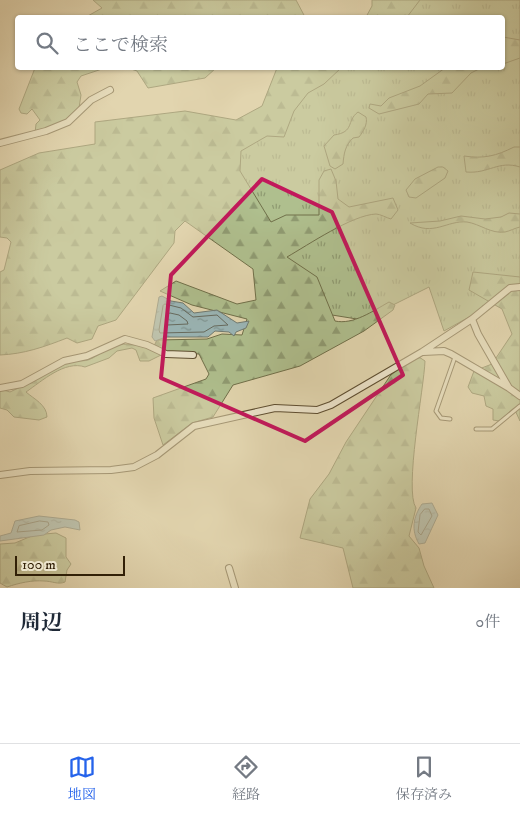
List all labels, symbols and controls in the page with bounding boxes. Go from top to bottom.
search box [15,15,505,70]
icon: search [33,29,61,57]
text: ここで検索 [73,34,168,57]
scale bar [15,553,125,576]
text: 100 m [22,556,56,574]
text: 周辺 [20,610,62,636]
text: 0件 [475,612,500,632]
tab: 地図 [68,753,96,804]
tab: 経路 [232,753,260,804]
tab: 保存済み [396,753,452,804]

